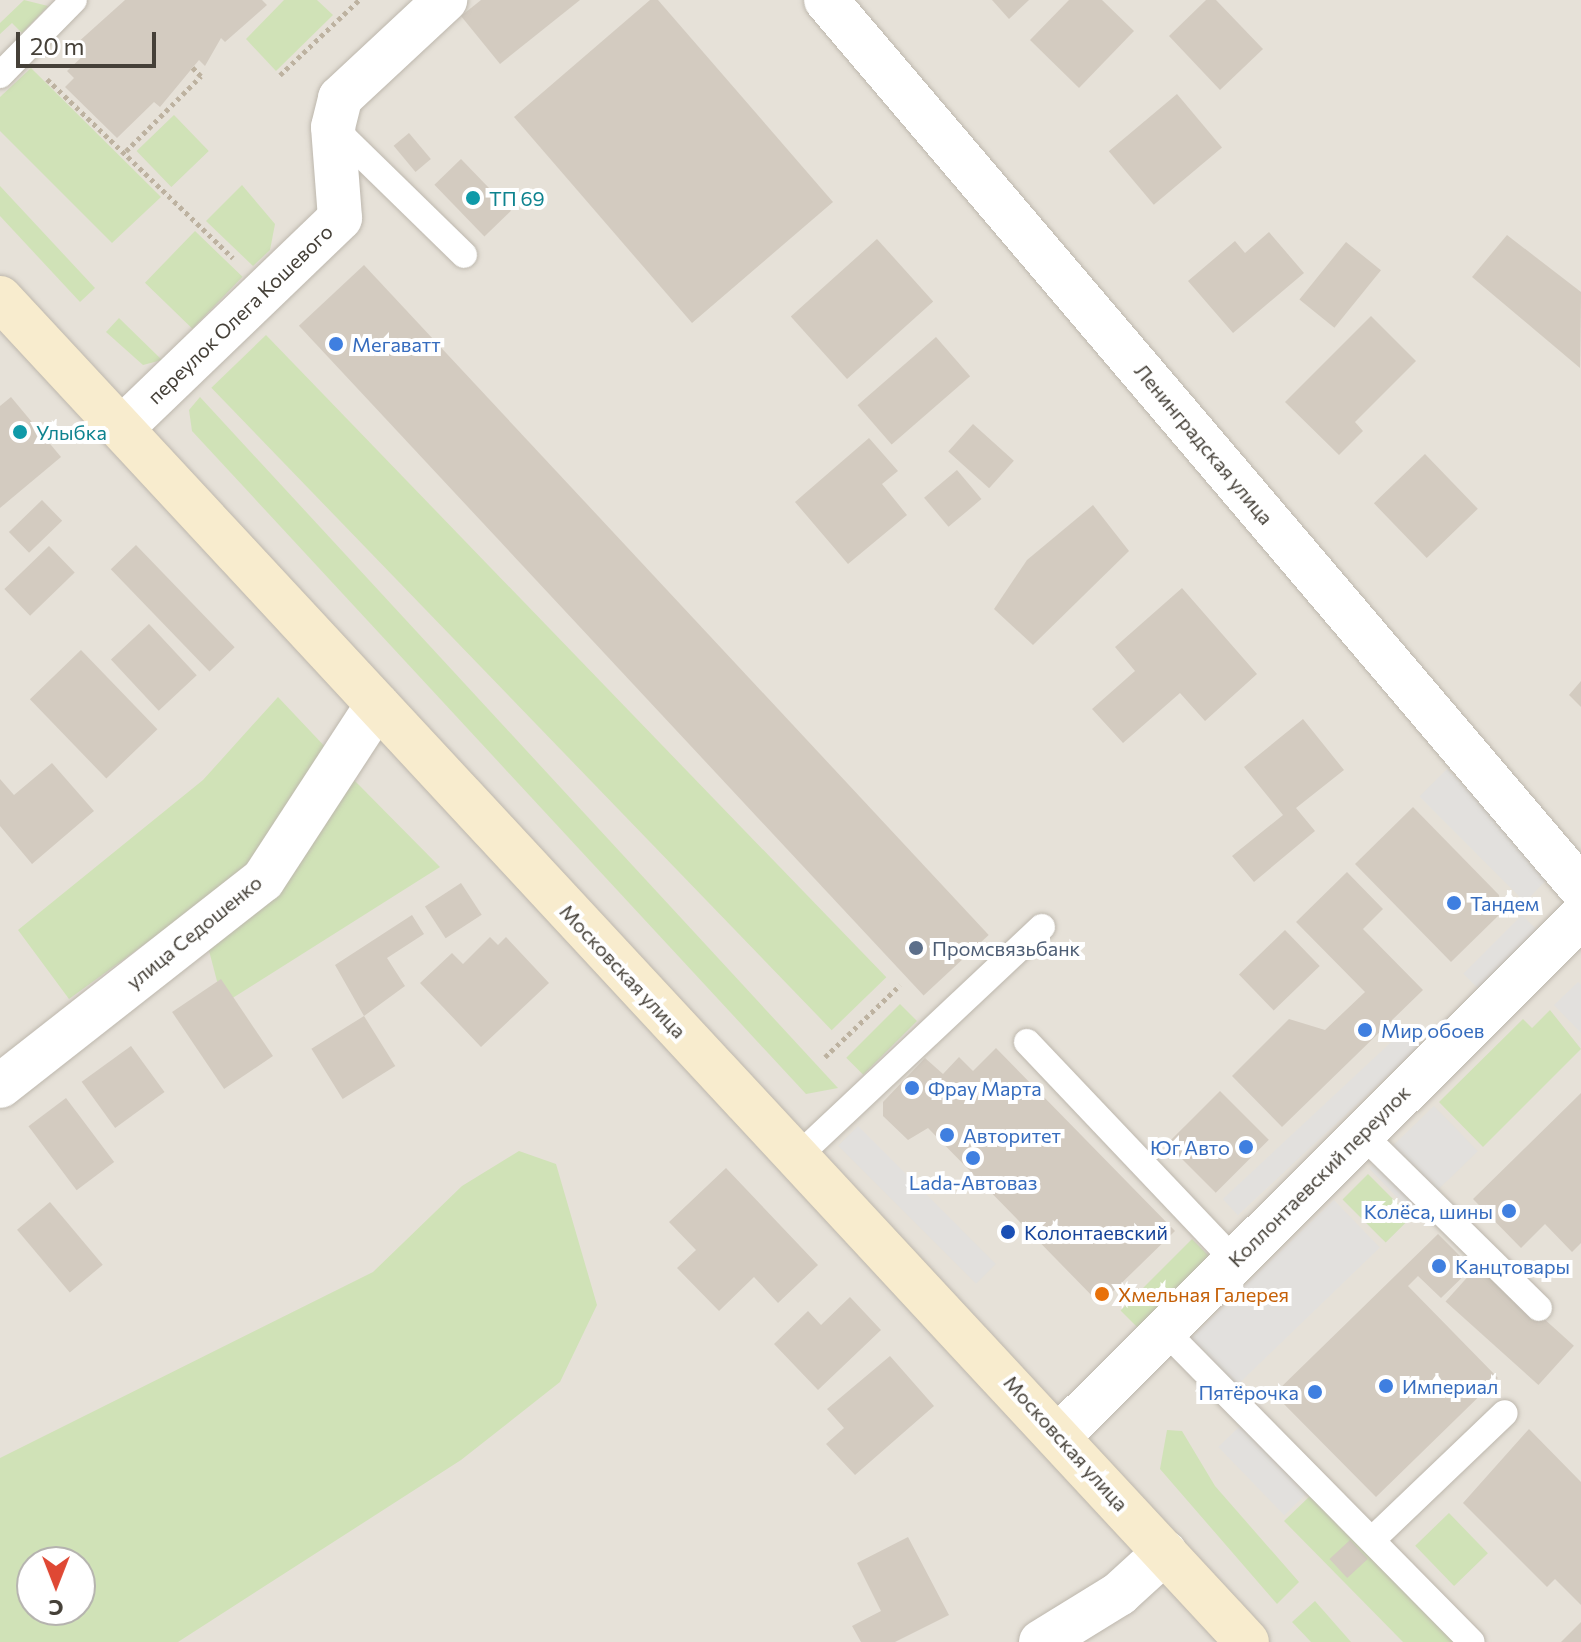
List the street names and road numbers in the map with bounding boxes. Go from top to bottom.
street label: переулок Олега Кошевого [143,219,337,409]
street label: Ленинградская улица [1130,359,1278,529]
street label: улица Седошенко [121,870,267,994]
street label: Московская улица [555,899,691,1043]
street label: Коллонтаевский переулок [1223,1080,1415,1272]
street label: Московская улица [999,1370,1133,1516]

